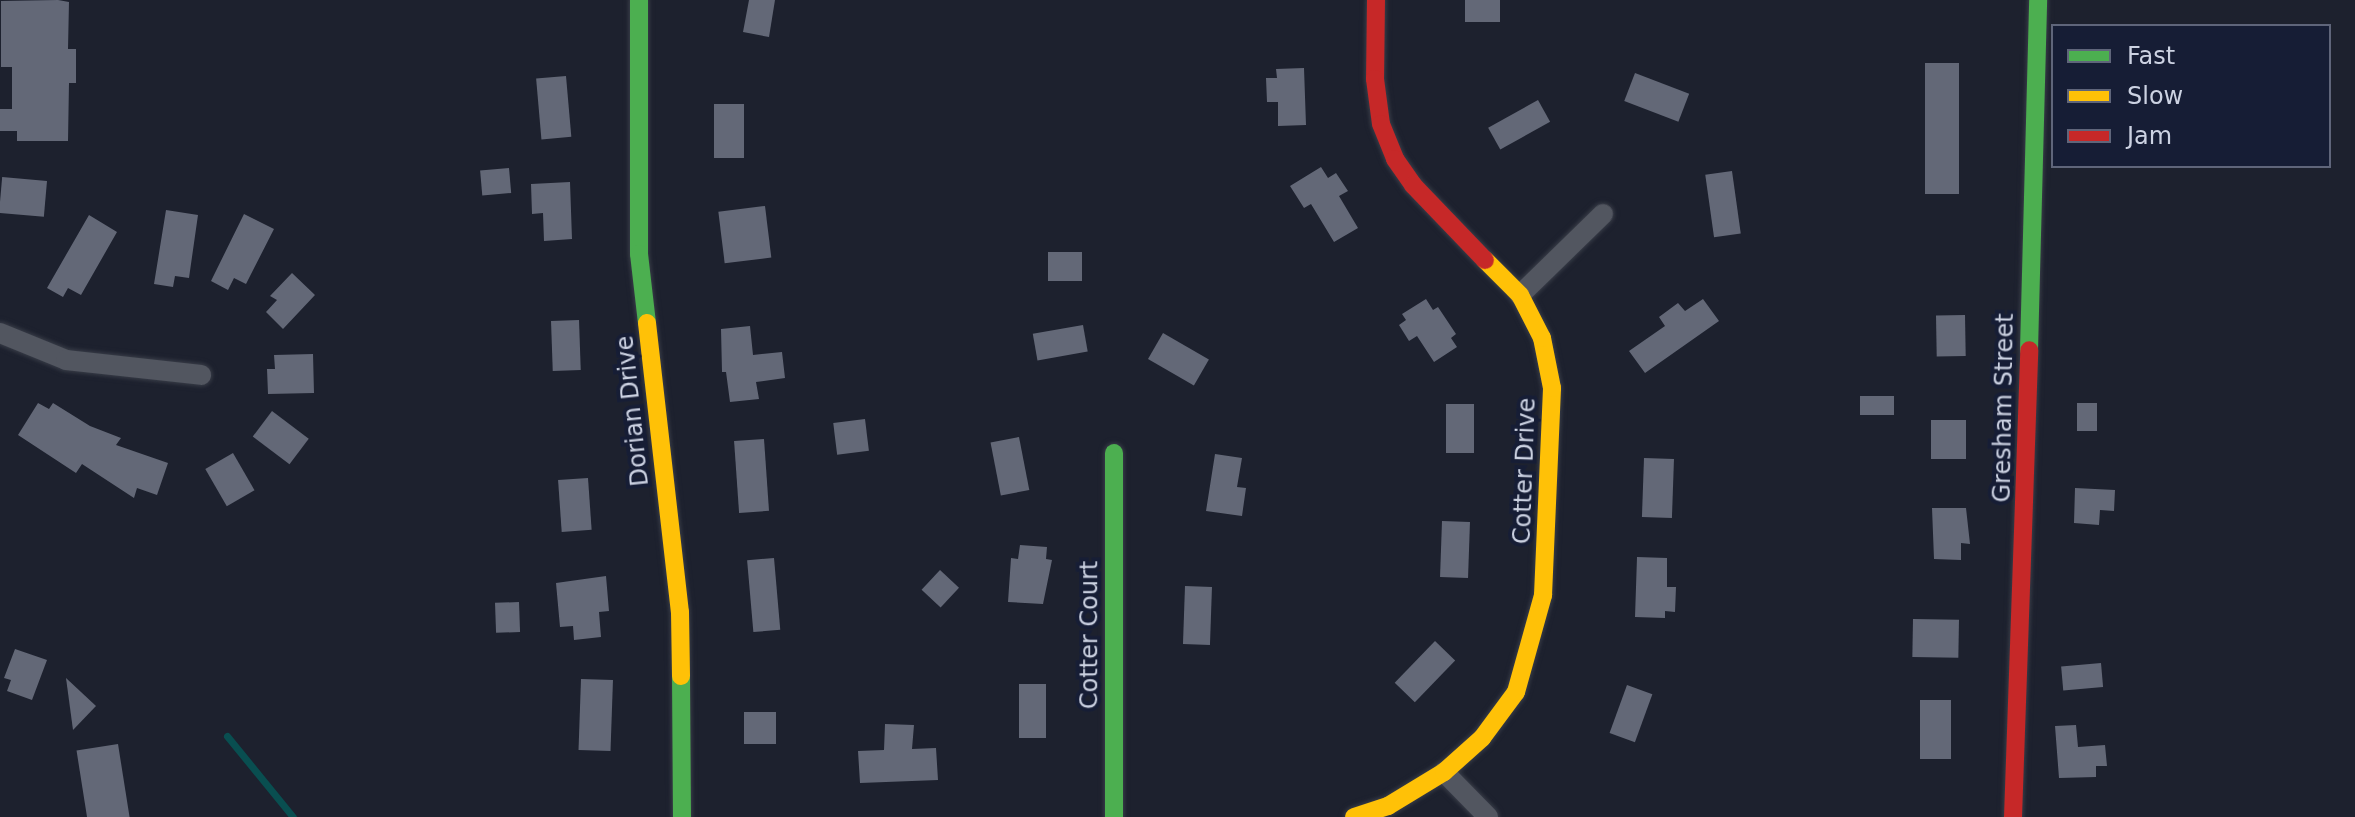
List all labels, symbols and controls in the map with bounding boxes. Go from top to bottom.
legend [2051,24,2331,168]
text: Fast [2127,42,2175,70]
text: Slow [2127,82,2183,110]
text: Jam [2127,122,2172,150]
street label: Gresham Street [1988,313,2020,503]
street label: Dorian Drive [611,334,655,488]
street label: Cotter Drive [1508,397,1542,545]
street label: Cotter Court [1076,561,1104,709]

